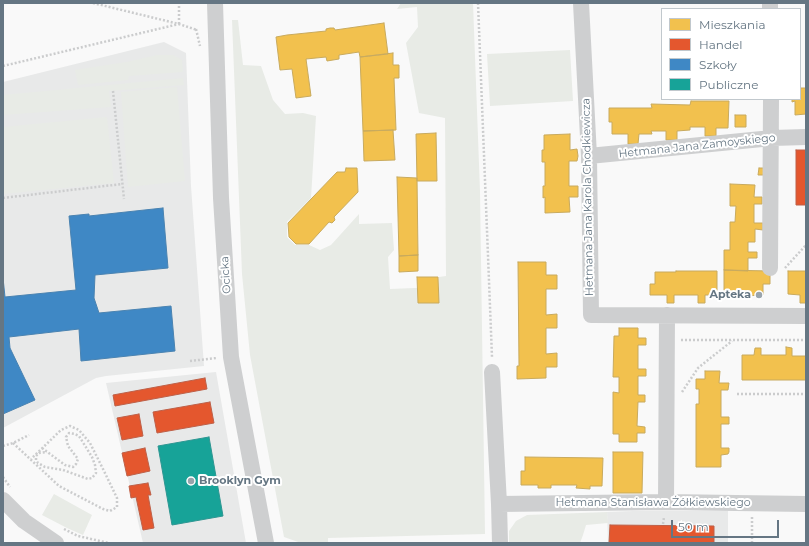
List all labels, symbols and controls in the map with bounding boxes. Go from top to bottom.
legend [661,8,801,100]
text: Mieszkania [699,17,765,32]
text: Handel [699,37,743,52]
text: Szkoły [699,57,737,72]
text: Publiczne [699,77,758,92]
street label: Hetmana Jana Karola Chodkiewicza [580,98,596,296]
street label: Hetmana Jana Zamoyskiego [618,131,776,161]
street label: Ocicka [218,256,234,294]
place label: Apteka [710,288,751,302]
marker: Apteka [754,290,764,300]
place label: Brooklyn Gym [199,474,281,488]
marker: Brooklyn Gym [186,476,196,486]
street label: Hetmana Stanisława Żółkiewskiego [555,496,751,510]
scale bar [673,512,781,538]
text: 50 m [678,519,709,534]

